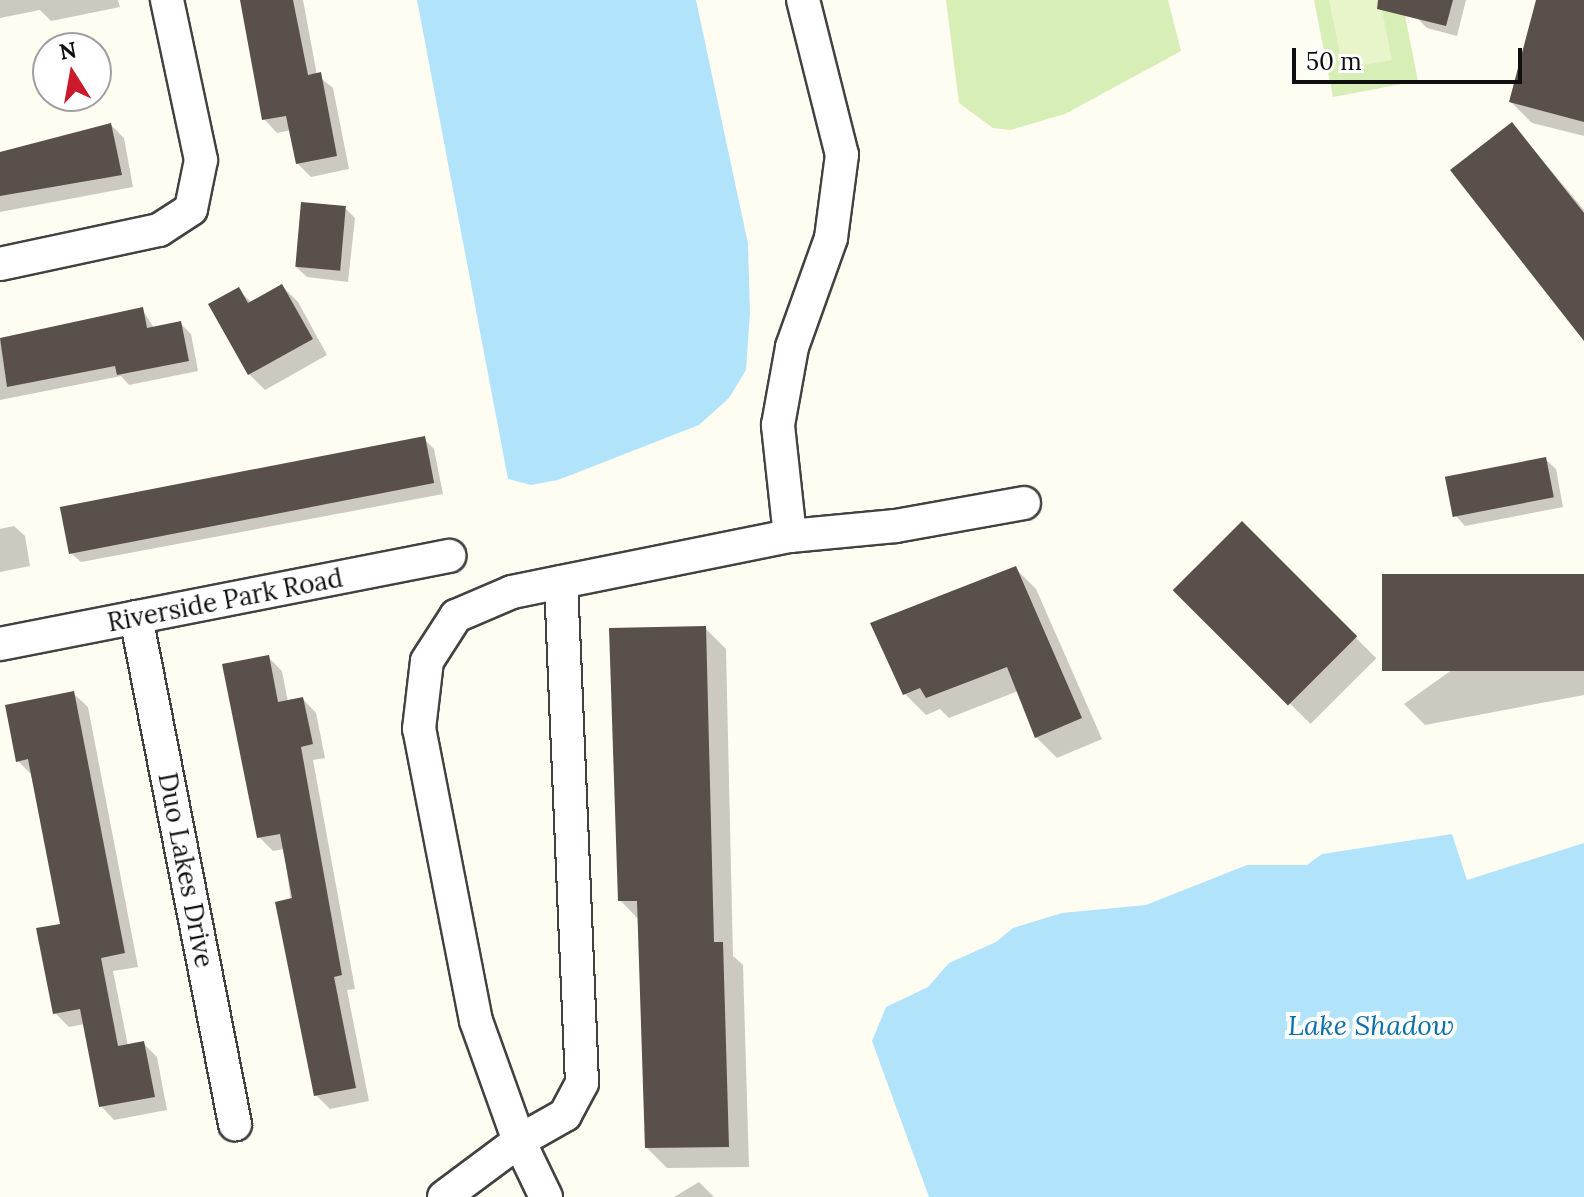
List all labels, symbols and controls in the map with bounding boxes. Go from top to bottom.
north arrow [32,32,112,112]
scale bar [1296,32,1526,82]
text: N [57,35,79,66]
text: 50 m [1306,46,1362,77]
street label: Riverside Park Road [105,562,345,638]
street label: Duo Lakes Drive [152,770,220,970]
water label: Lake Shadow [1288,1008,1454,1042]

